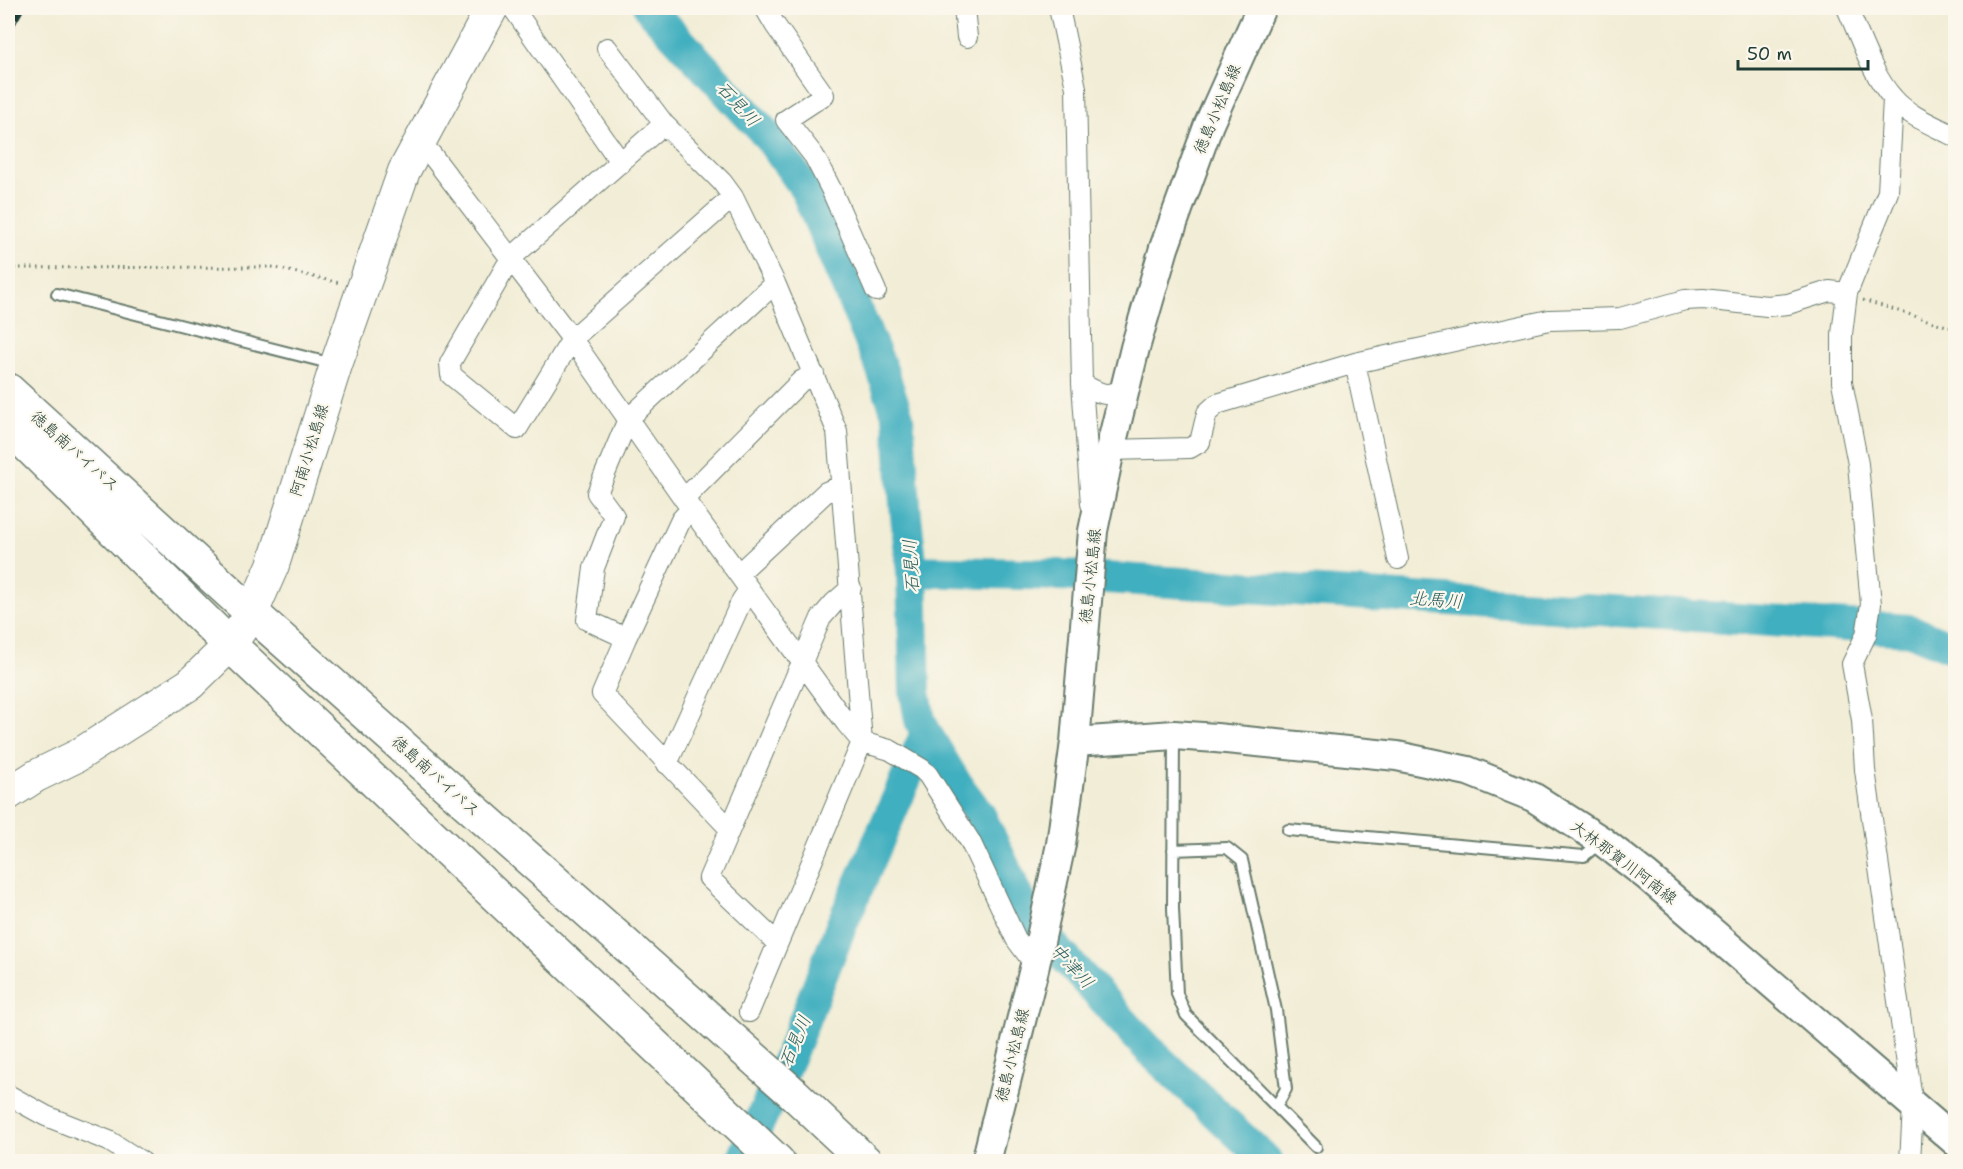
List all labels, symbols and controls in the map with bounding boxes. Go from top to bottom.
scale bar [1738,33,1868,71]
text: 50 m [1747,42,1792,66]
street label: 徳島小松島線 [1189,61,1245,157]
water label: 石見川 [711,76,765,132]
street label: 阿南小松島線 [285,401,333,499]
street label: 徳島南バイパス [26,406,124,496]
street label: 徳島小松島線 [1075,527,1105,625]
water label: 石見川 [898,538,924,594]
water label: 北馬川 [1408,586,1464,614]
street label: 徳島南バイパス [387,731,485,821]
street label: 大林那賀川阿南線 [1567,815,1681,909]
water label: 中津川 [1045,938,1099,994]
street label: 徳島小松島線 [990,1006,1034,1104]
water label: 石見川 [773,1011,817,1071]

